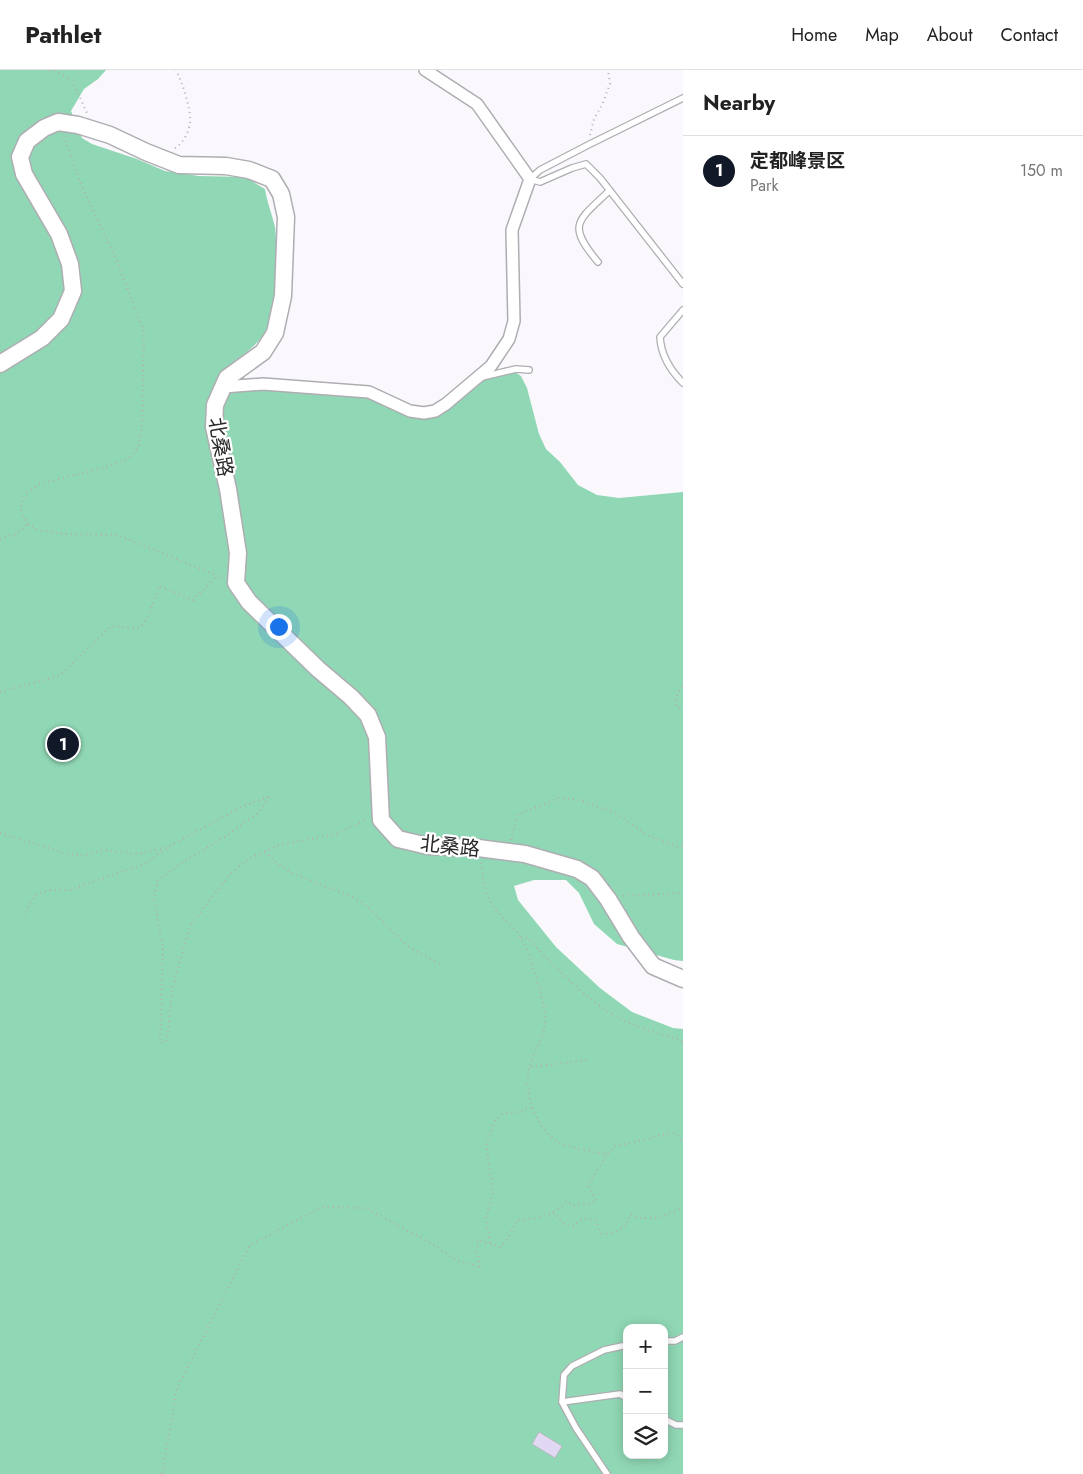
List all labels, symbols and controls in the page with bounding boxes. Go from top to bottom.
text: Pathlet [25,17,101,52]
text: Home [791,22,837,48]
text: Map [865,22,899,48]
text: About [927,22,972,48]
text: Contact [1000,22,1058,48]
text: Nearby [703,88,775,118]
text: 定都峰景区 [750,147,845,174]
text: 1 [715,159,723,182]
text: 150 m [1020,159,1063,182]
text: Park [750,174,779,197]
street label: 北桑路 [201,415,240,479]
your location [266,614,292,640]
pin: 1 [47,725,79,763]
street label: 北桑路 [419,829,481,864]
map controls [623,1324,668,1459]
button: + [623,1324,668,1369]
button: − [623,1369,668,1414]
button: layers [623,1414,668,1459]

